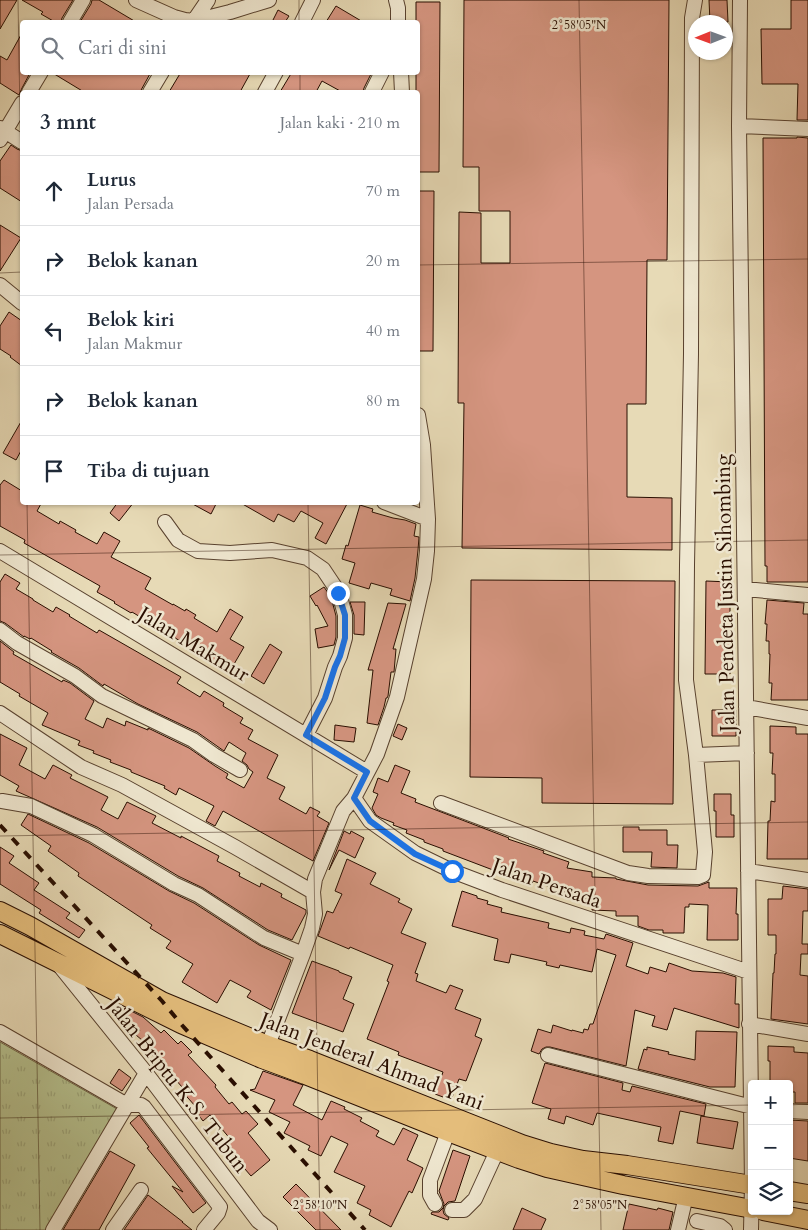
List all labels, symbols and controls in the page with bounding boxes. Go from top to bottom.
north arrow [688,15,733,60]
text: 2°58'05"N [552,17,607,33]
search box [20,20,420,75]
icon: search [38,34,66,62]
text: Cari di sini [78,35,167,61]
text: 3 mnt [40,108,96,137]
text: Jalan kaki · 210 m [280,112,400,134]
text: Lurus [87,167,136,193]
icon: ahead [40,177,68,205]
text: 70 m [366,180,400,202]
text: Jalan Persada [87,193,174,215]
icon: right [40,247,68,275]
text: Belok kanan [87,248,198,274]
text: 20 m [366,250,400,272]
text: Belok kiri [87,307,174,333]
icon: left [40,317,68,345]
text: 40 m [366,320,400,342]
text: Jalan Makmur [87,333,182,355]
icon: right [40,387,68,415]
text: Belok kanan [87,388,198,414]
text: 80 m [366,390,400,412]
street label: Jalan Pendeta Justin Sihombing [709,454,742,735]
icon: arrive [40,457,68,485]
text: Tiba di tujuan [87,458,210,484]
route end [327,582,350,605]
street label: Jalan Makmur [130,598,255,689]
street label: Jalan Persada [485,850,606,916]
route start [441,860,464,883]
street label: Jalan Briptu K.S. Tubun [98,989,255,1179]
street label: Jalan Jenderal Ahmad Yani [253,1004,488,1118]
map controls [748,1080,793,1215]
button: + [748,1080,793,1125]
button: − [748,1125,793,1170]
button: layers [748,1170,793,1215]
text: 2°58'10"N [293,1197,348,1213]
text: 2°58'05"N [573,1197,628,1213]

